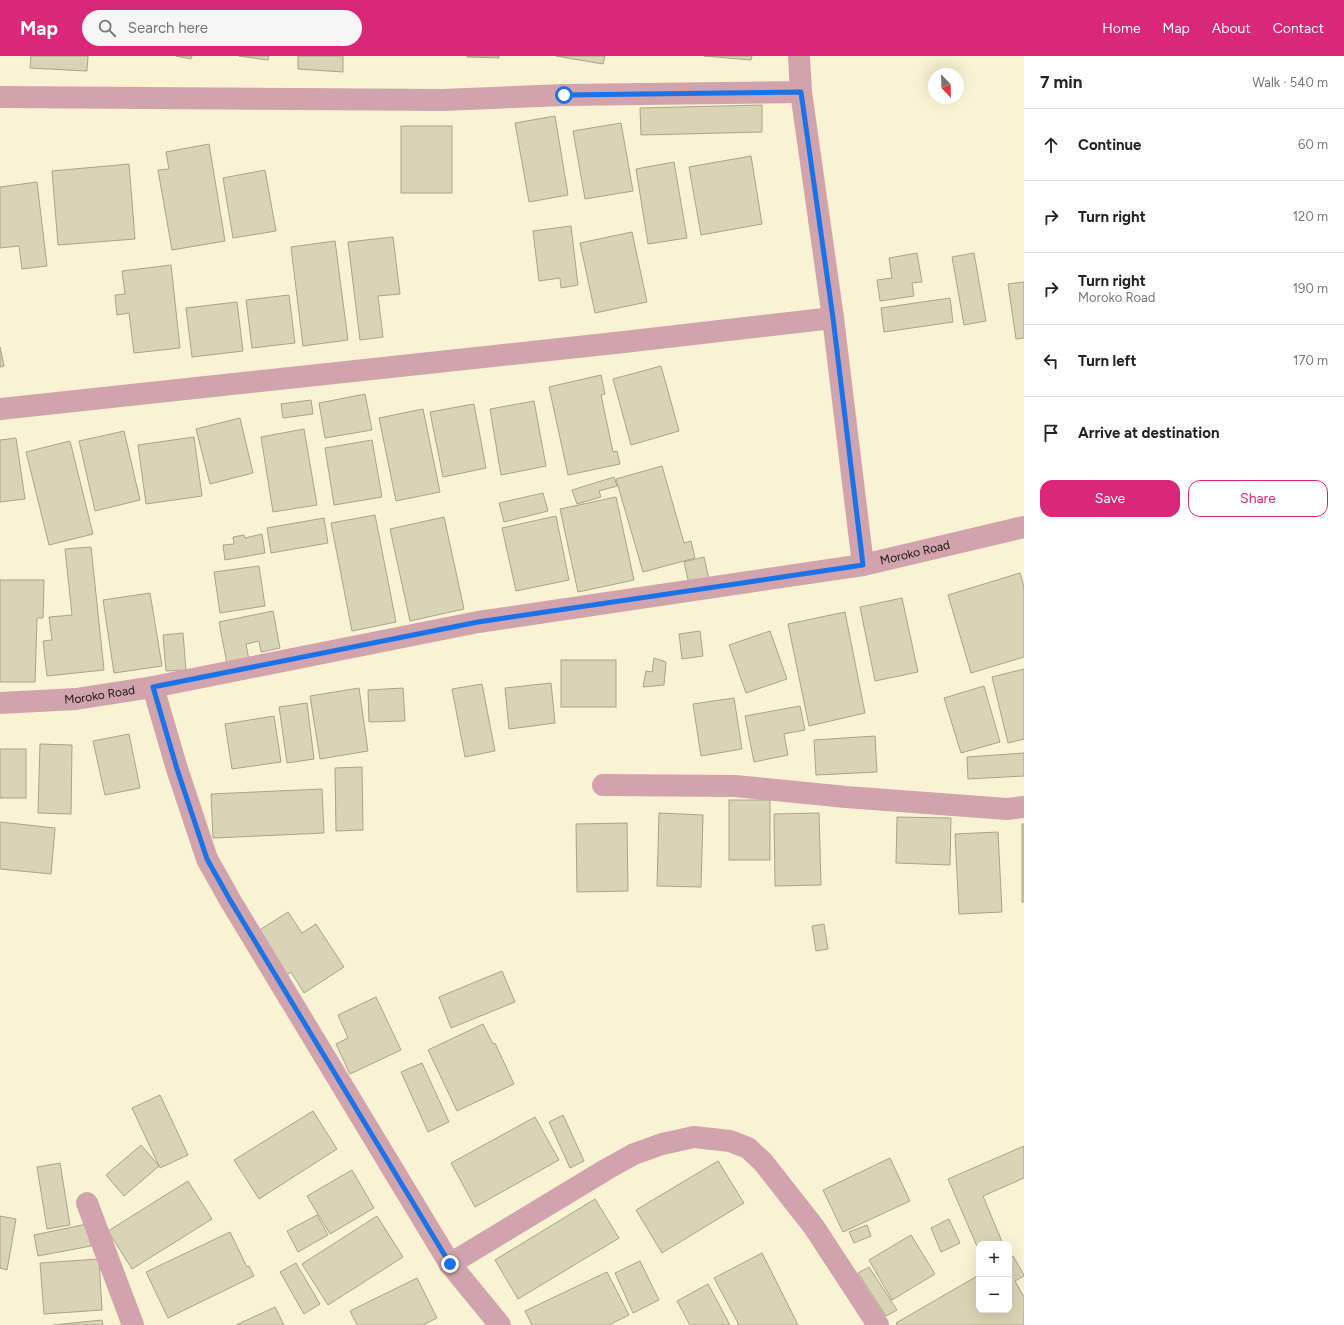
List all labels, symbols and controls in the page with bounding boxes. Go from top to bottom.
search box [82,10,362,46]
text: Map [20,17,58,40]
icon: search [96,17,118,39]
text: Search here [128,19,208,37]
text: Home [1102,20,1141,37]
text: Map [1163,20,1190,37]
text: About [1212,20,1251,37]
text: Contact [1273,20,1324,37]
north arrow [928,68,964,104]
text: 7 min [1040,72,1082,92]
text: Walk · 540 m [1252,75,1328,90]
route start [555,86,573,104]
icon: ahead [1040,134,1062,156]
text: Continue [1078,136,1141,154]
text: 60 m [1298,137,1328,152]
icon: right [1040,206,1062,228]
text: Turn right [1078,208,1146,226]
text: 120 m [1293,209,1328,224]
text: Turn right [1078,272,1146,290]
icon: right [1040,278,1062,300]
text: 190 m [1293,281,1328,296]
text: Moroko Road [1078,290,1155,305]
icon: left [1040,350,1062,372]
text: Turn left [1078,352,1136,370]
text: 170 m [1293,353,1328,368]
icon: arrive [1040,422,1062,444]
text: Arrive at destination [1078,424,1219,442]
button: Save [1040,480,1180,517]
button: Share [1188,480,1328,517]
street label: Moroko Road [879,538,951,568]
street label: Moroko Road [64,683,136,707]
map controls [976,1241,1012,1313]
button: + [976,1241,1012,1277]
route end [441,1255,459,1273]
button: − [976,1277,1012,1313]

